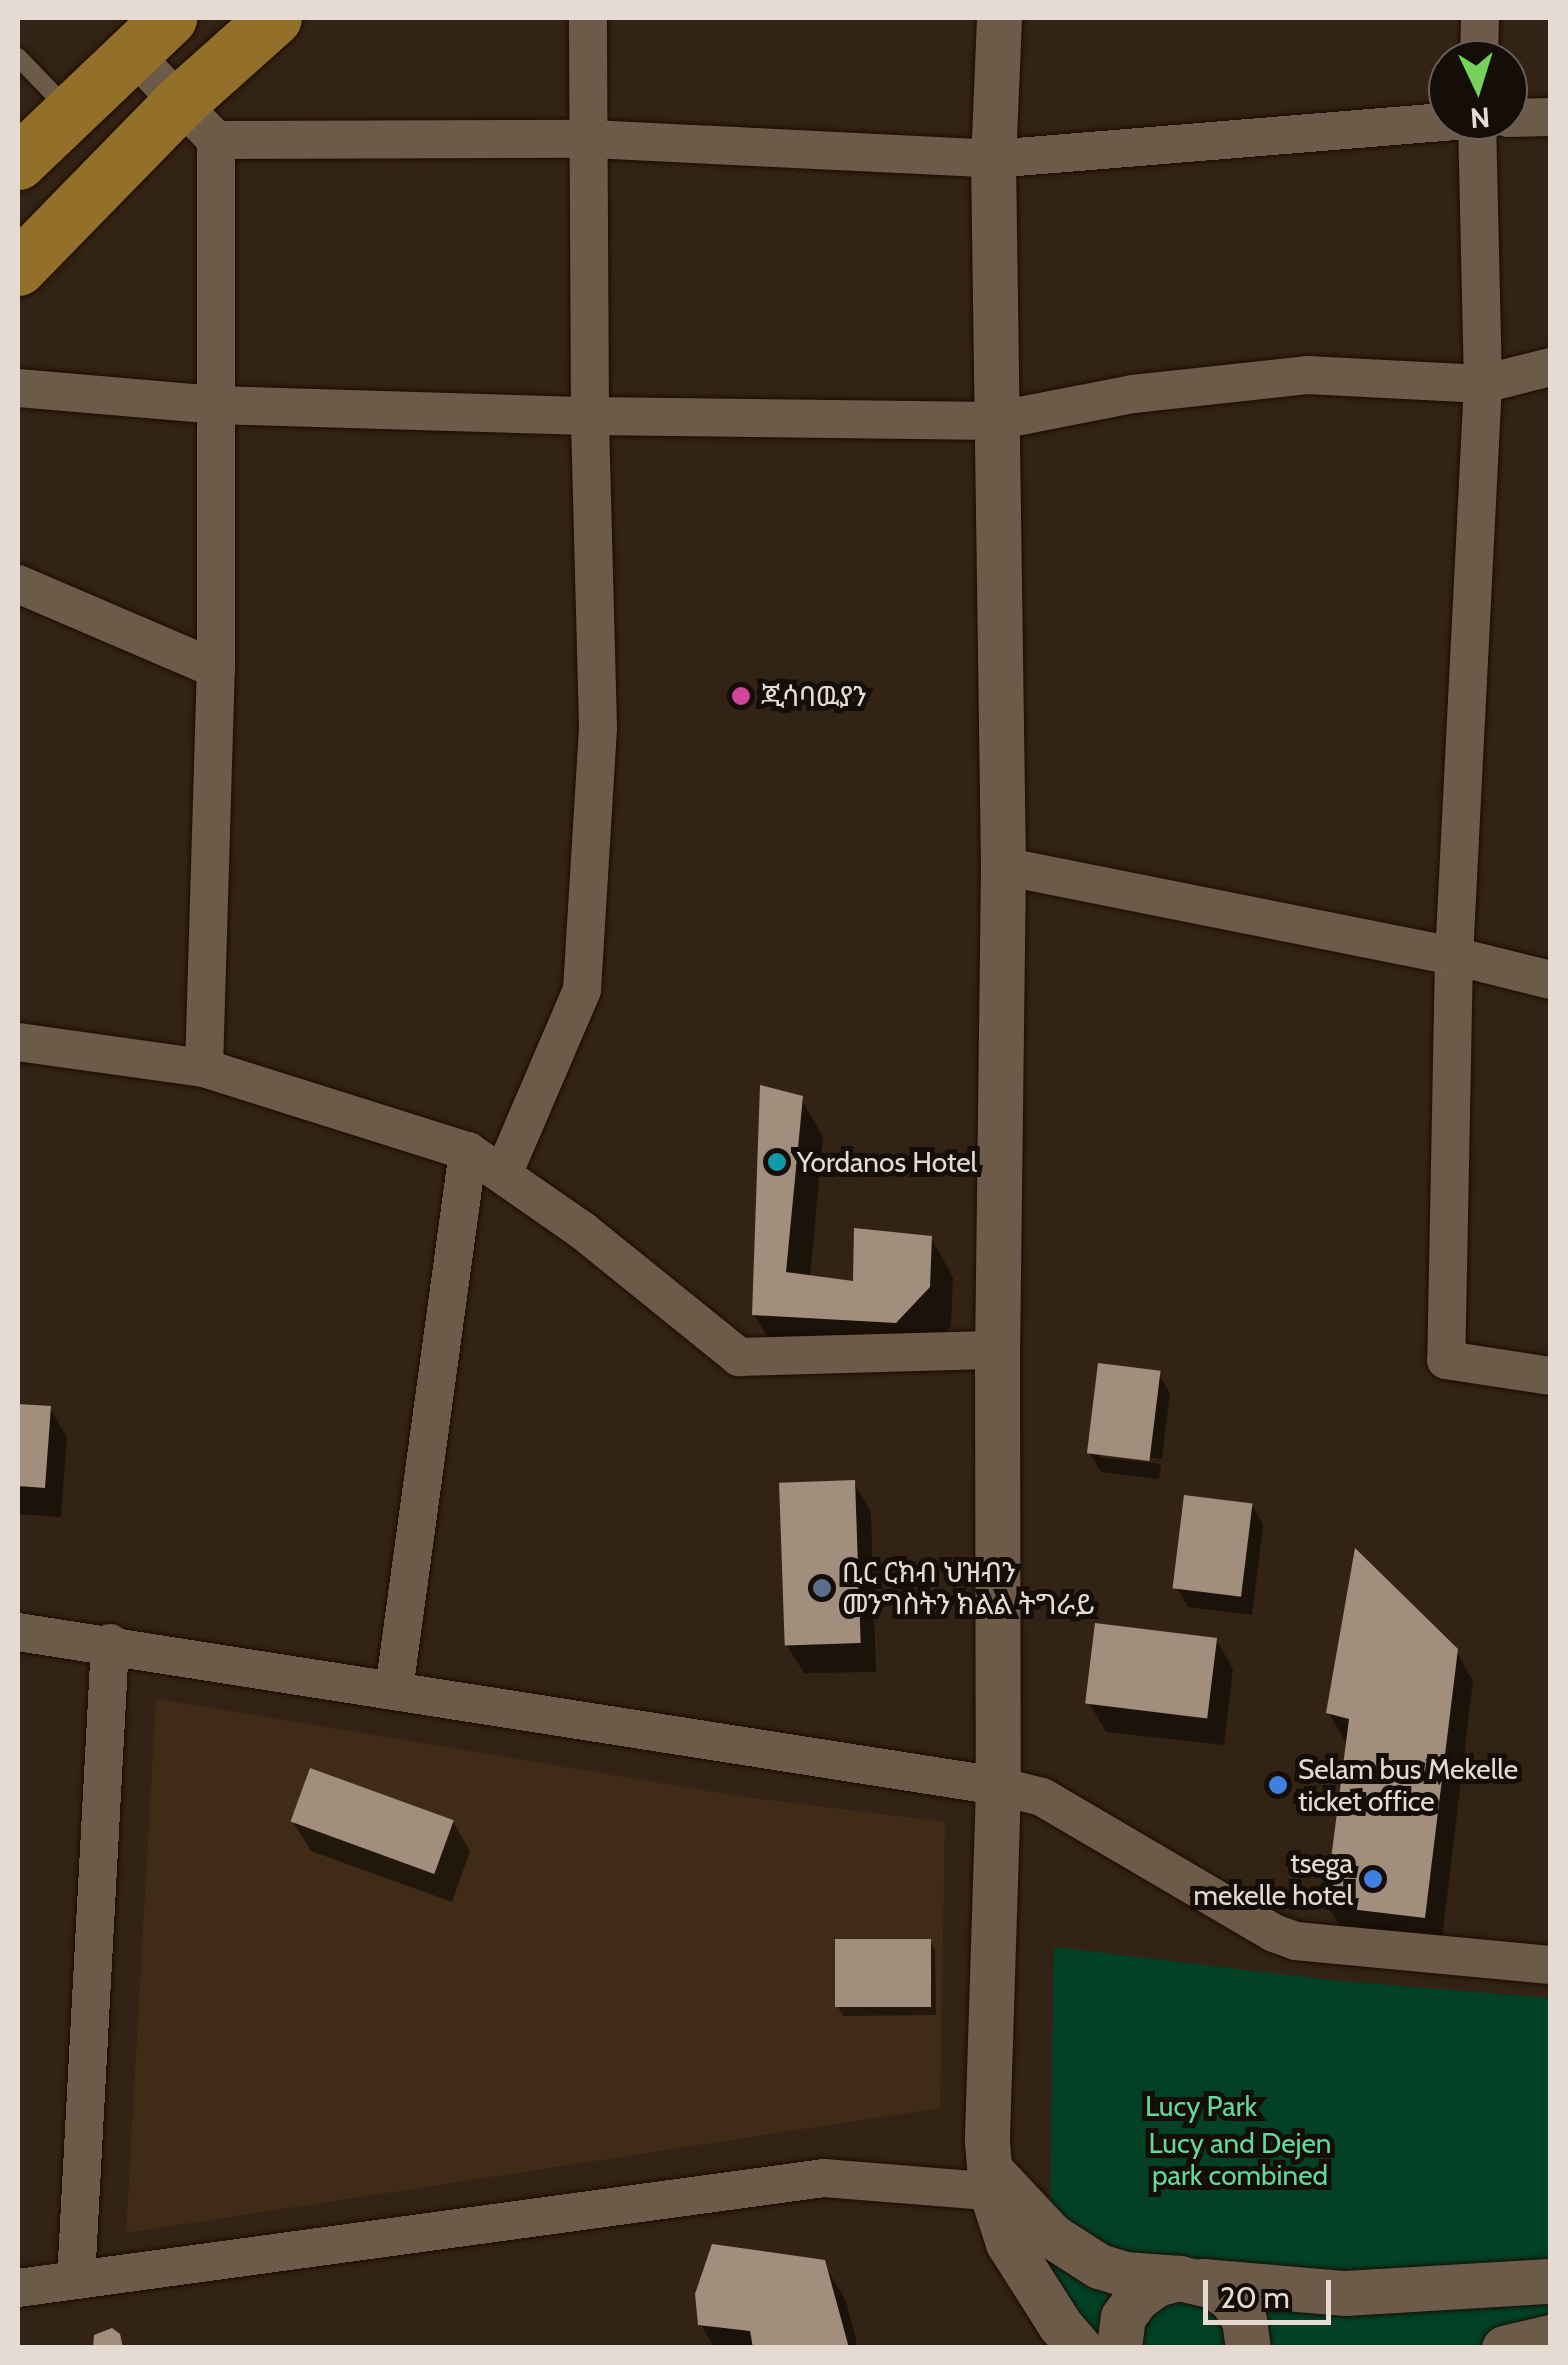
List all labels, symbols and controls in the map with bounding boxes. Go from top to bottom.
north arrow [1428,40,1528,140]
text: N [1469,100,1491,136]
place label: ጂሳባዉያን [761,679,867,713]
marker: ጂሳባዉያን [730,685,752,707]
place label: Yordanos Hotel [797,1145,977,1179]
marker: Yordanos Hotel [766,1151,788,1173]
place label: ቢር ርክብ ህዝብን መንግስትን ክልል ትግራይ [842,1555,1095,1621]
marker: ቢር ርክብ ህዝብን መንግስትን ክልል ትግራይ [811,1577,833,1599]
place label: Selam bus Mekelle ticket office [1298,1752,1518,1818]
marker: Selam bus Mekelle ticket office [1267,1774,1289,1796]
place label: tsega mekelle hotel [1193,1846,1353,1912]
marker: tsega mekelle hotel [1362,1868,1384,1890]
park label: Lucy Park [1145,2089,1257,2123]
park label: Lucy and Dejen park combined [1148,2126,1332,2192]
scale bar [1208,2260,1336,2322]
text: 20 m [1220,2279,1290,2316]

